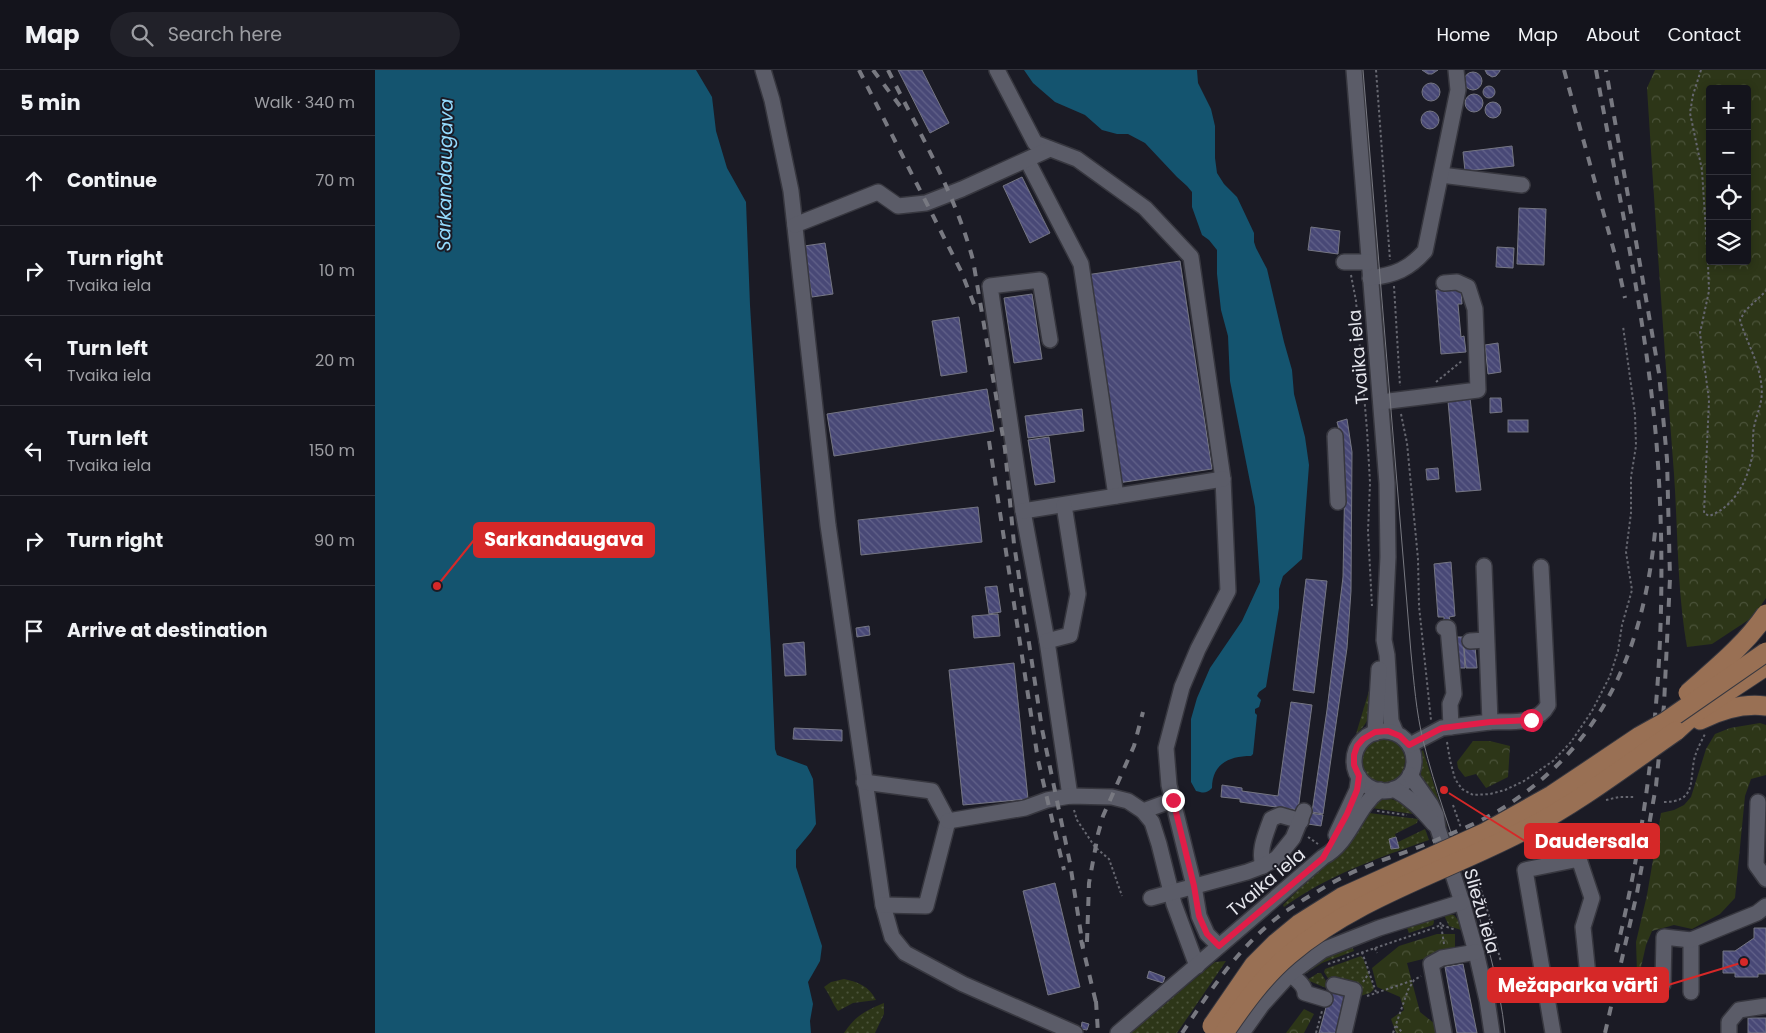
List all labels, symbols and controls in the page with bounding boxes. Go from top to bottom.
search box [110,12,460,57]
text: Map [25,18,80,51]
icon: search [128,21,156,49]
text: Search here [168,21,282,48]
text: Home [1436,22,1490,47]
text: Map [1518,22,1558,47]
text: About [1586,22,1640,47]
text: Contact [1668,22,1741,47]
map controls [1706,85,1751,265]
button: + [1706,85,1751,130]
text: 5 min [20,88,81,117]
text: Walk · 340 m [254,91,355,114]
water label: Sarkandaugava [430,98,460,252]
button: − [1706,130,1751,175]
icon: ahead [20,167,48,195]
text: Continue [67,167,157,194]
text: 70 m [315,169,355,192]
button: locate [1706,175,1751,220]
button: layers [1706,220,1751,265]
text: Turn right [67,245,163,272]
icon: right [20,257,48,285]
text: 10 m [319,259,355,282]
text: Tvaika iela [67,274,151,297]
street label: Tvaika iela [1341,309,1375,405]
text: Turn left [67,335,148,362]
icon: left [20,347,48,375]
text: 20 m [315,349,355,372]
text: Tvaika iela [67,364,151,387]
text: Turn left [67,425,148,452]
icon: left [20,437,48,465]
text: 150 m [309,439,355,462]
text: Tvaika iela [67,454,151,477]
callout: Sarkandaugava [474,523,654,557]
text: Sarkandaugava [484,526,644,553]
icon: right [20,527,48,555]
text: Turn right [67,527,163,554]
text: 90 m [314,529,355,552]
icon: arrive [20,617,48,645]
text: Arrive at destination [67,617,268,644]
route start [1520,709,1543,732]
route end [1162,789,1185,812]
callout: Daudersala [1525,824,1659,858]
text: Daudersala [1535,828,1649,855]
street label: Tvaika iela [1222,842,1310,922]
street label: Sliežu iela [1458,866,1506,956]
callout: Mežaparka vārti [1488,968,1668,1002]
text: Mežaparka vārti [1498,972,1658,999]

